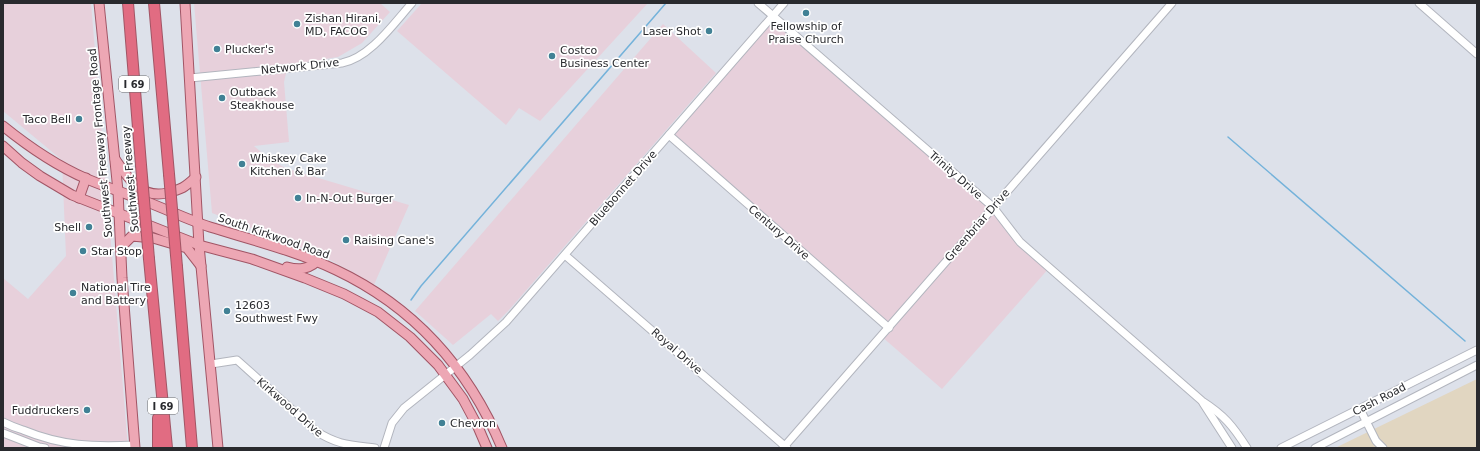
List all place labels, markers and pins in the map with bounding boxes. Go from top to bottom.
marker: Fellowship of Praise Church [801,8,811,18]
place label: Zishan Hirani, MD, FACOG [305,12,382,38]
marker: Zishan Hirani, MD, FACOG [292,19,302,29]
place label: Fellowship of Praise Church [768,20,844,46]
place label: Laser Shot [643,25,702,38]
marker: Laser Shot [704,26,714,36]
place label: Plucker's [225,43,274,56]
marker: Plucker's [212,44,222,54]
place label: Costco Business Center [560,44,650,70]
marker: Costco Business Center [547,51,557,61]
place label: Outback Steakhouse [230,86,295,112]
marker: Outback Steakhouse [217,93,227,103]
place label: Taco Bell [22,113,71,126]
marker: Taco Bell [74,114,84,124]
place label: Whiskey Cake Kitchen & Bar [250,152,327,178]
marker: Whiskey Cake Kitchen & Bar [237,159,247,169]
place label: In-N-Out Burger [306,192,394,205]
marker: In-N-Out Burger [293,193,303,203]
place label: Shell [54,221,81,234]
marker: Shell [84,222,94,232]
place label: Raising Cane's [354,234,435,247]
marker: Raising Cane's [341,235,351,245]
place label: Star Stop [91,245,142,258]
marker: Star Stop [78,246,88,256]
place label: National Tire and Battery [81,281,151,307]
marker: National Tire and Battery [68,288,78,298]
place label: 12603 Southwest Fwy [235,299,319,325]
marker: 12603 Southwest Fwy [222,306,232,316]
place label: Fuddruckers [12,404,79,417]
marker: Fuddruckers [82,405,92,415]
place label: Chevron [450,417,496,430]
marker: Chevron [437,418,447,428]

